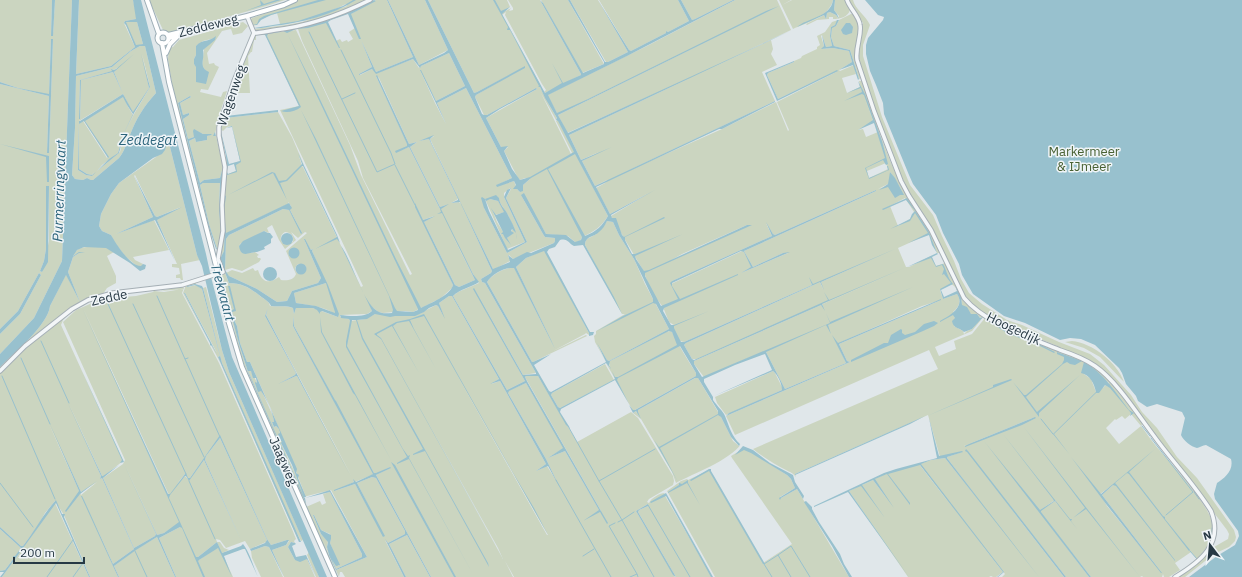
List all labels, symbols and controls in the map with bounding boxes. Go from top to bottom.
street label: Zeddeweg [177,10,240,41]
street label: Wagenweg [213,62,250,128]
water label: Zeddegat [118,131,178,149]
water label: Purmerringvaart [48,139,70,242]
park label: Markermeer & IJmeer [1048,143,1120,175]
water label: Trekvaart [207,261,239,323]
street label: Zedde [89,285,129,310]
street label: Hoogedijk [984,308,1044,349]
street label: Jaagweg [265,434,302,488]
north arrow [1190,525,1230,565]
text: N [1201,528,1213,543]
scale bar [14,539,84,565]
text: 200 m [20,545,55,560]

